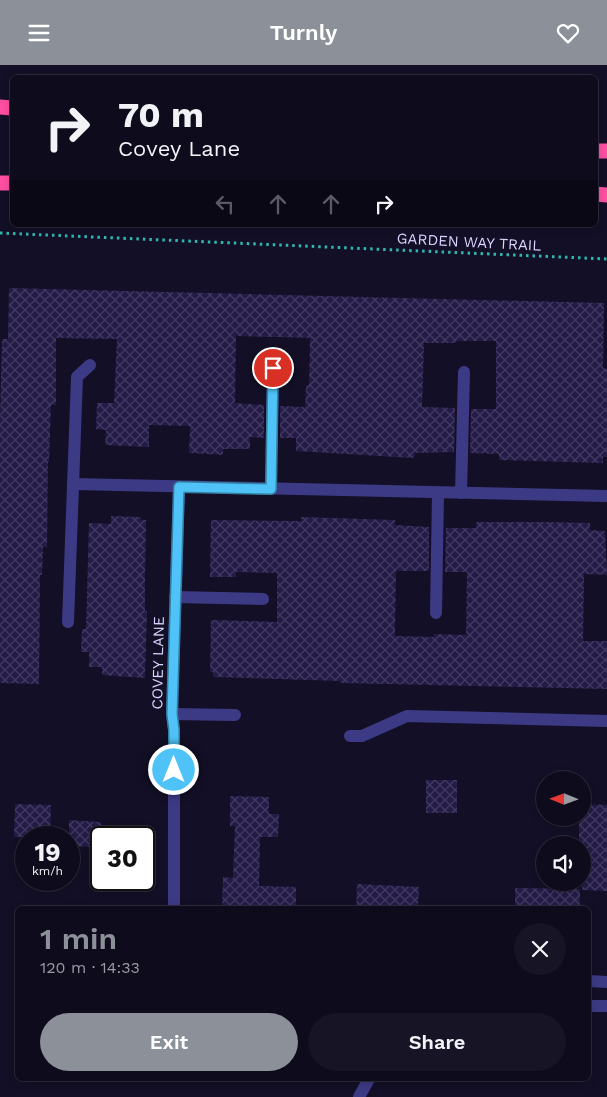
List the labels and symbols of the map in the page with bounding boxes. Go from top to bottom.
street label: GARDEN WAY TRAIL [396,229,542,255]
pin [252,347,294,389]
street label: COVEY LANE [148,616,168,710]
position arrow [147,743,199,795]
north arrow [536,771,591,826]
speed limit sign: 30 [90,826,155,891]

